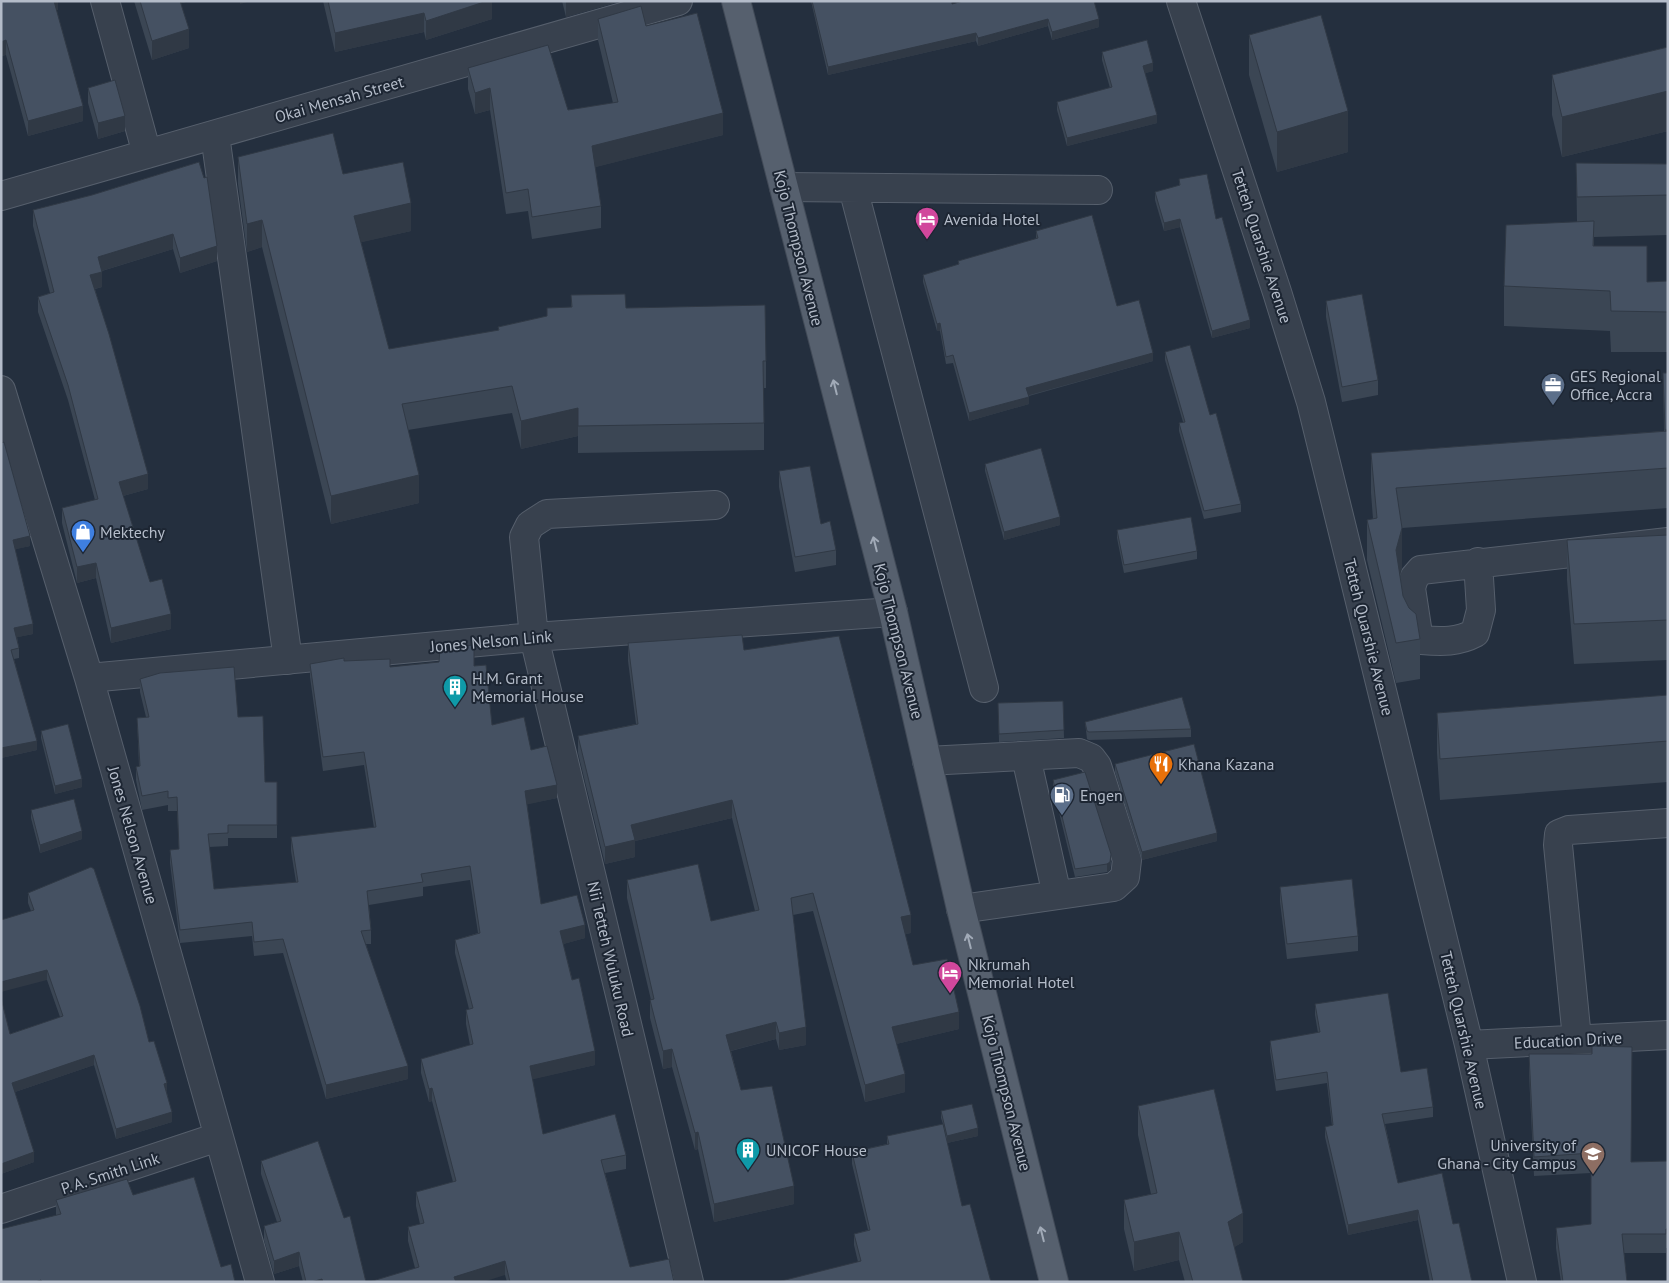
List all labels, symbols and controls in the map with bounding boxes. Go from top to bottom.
street label: Okai Mensah Street [272,71,406,127]
street label: Tetteh Quarshie Avenue [1228,166,1296,326]
street label: Kojo Thompson Avenue [770,168,828,328]
hotel icon: Avenida Hotel [914,206,940,240]
place label: Avenida Hotel [944,209,1040,229]
place label: GES Regional Office, Accra [1570,366,1661,404]
office icon: GES Regional Office, Accra [1540,372,1566,406]
one-way arrow [830,379,839,395]
shop icon: Mektechy [70,519,96,553]
place label: Mektechy [100,522,166,542]
one-way arrow [870,537,880,553]
street label: Tetteh Quarshie Avenue [1340,556,1398,718]
street label: Kojo Thompson Avenue [870,561,928,721]
street label: Jones Nelson Link [428,626,553,656]
place label: H.M. Grant Memorial House [472,668,584,706]
building icon: H.M. Grant Memorial House [442,674,468,708]
restaurant icon: Khana Kazana [1148,751,1174,785]
place label: Khana Kazana [1178,754,1274,774]
street label: Jones Nelson Avenue [103,763,162,906]
fuel station icon: Engen [1049,782,1075,816]
place label: Engen [1080,785,1123,805]
street label: Nii Tetteh Wuluku Road [583,880,639,1038]
one-way arrow [964,933,973,949]
street label: Tetteh Quarshie Avenue [1436,949,1492,1111]
place label: Nkrumah Memorial Hotel [968,954,1075,992]
hotel icon: Nkrumah Memorial Hotel [937,960,963,994]
street label: Kojo Thompson Avenue [978,1013,1036,1173]
street label: Education Drive [1513,1027,1623,1053]
place label: University of Ghana - City Campus [1437,1135,1577,1173]
building icon: UNICOF House [735,1137,761,1171]
place label: UNICOF House [766,1140,867,1160]
school or university icon: University of Ghana - City Campus [1580,1141,1606,1175]
street label: P. A. Smith Link [58,1148,162,1198]
one-way arrow [1037,1227,1046,1243]

